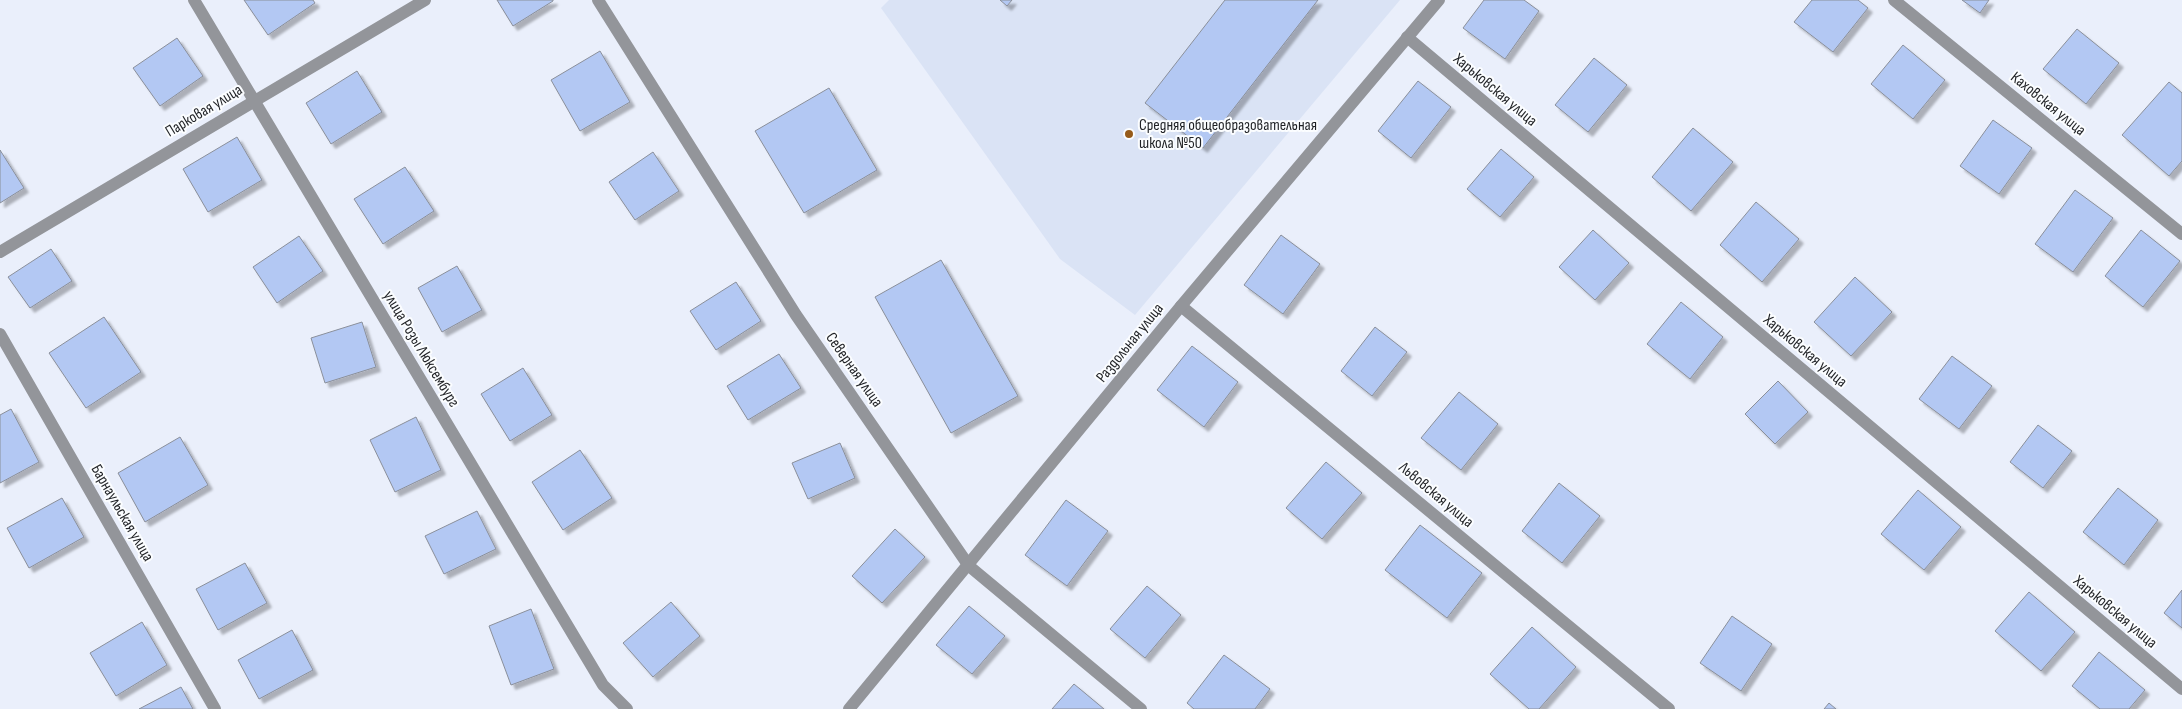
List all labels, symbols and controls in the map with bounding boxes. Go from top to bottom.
street label: Харьковская улица [1448,49,1541,131]
street label: Каховская улица [2007,68,2089,140]
street label: Парковая улица [162,81,246,141]
place label: Средняя общеобразовательная школа №50 [1139,116,1317,153]
marker: Средняя общеобразовательная школа №50 [1123,128,1135,140]
street label: улица Розы Люксембург [379,287,463,411]
street label: Раздольная улица [1092,300,1168,386]
street label: Харьковская улица [1758,310,1851,392]
street label: Северная улица [821,329,887,411]
street label: Львовская улица [1394,458,1477,532]
street label: Барнаульская улица [87,461,157,565]
street label: Харьковская улица [2068,571,2161,653]

